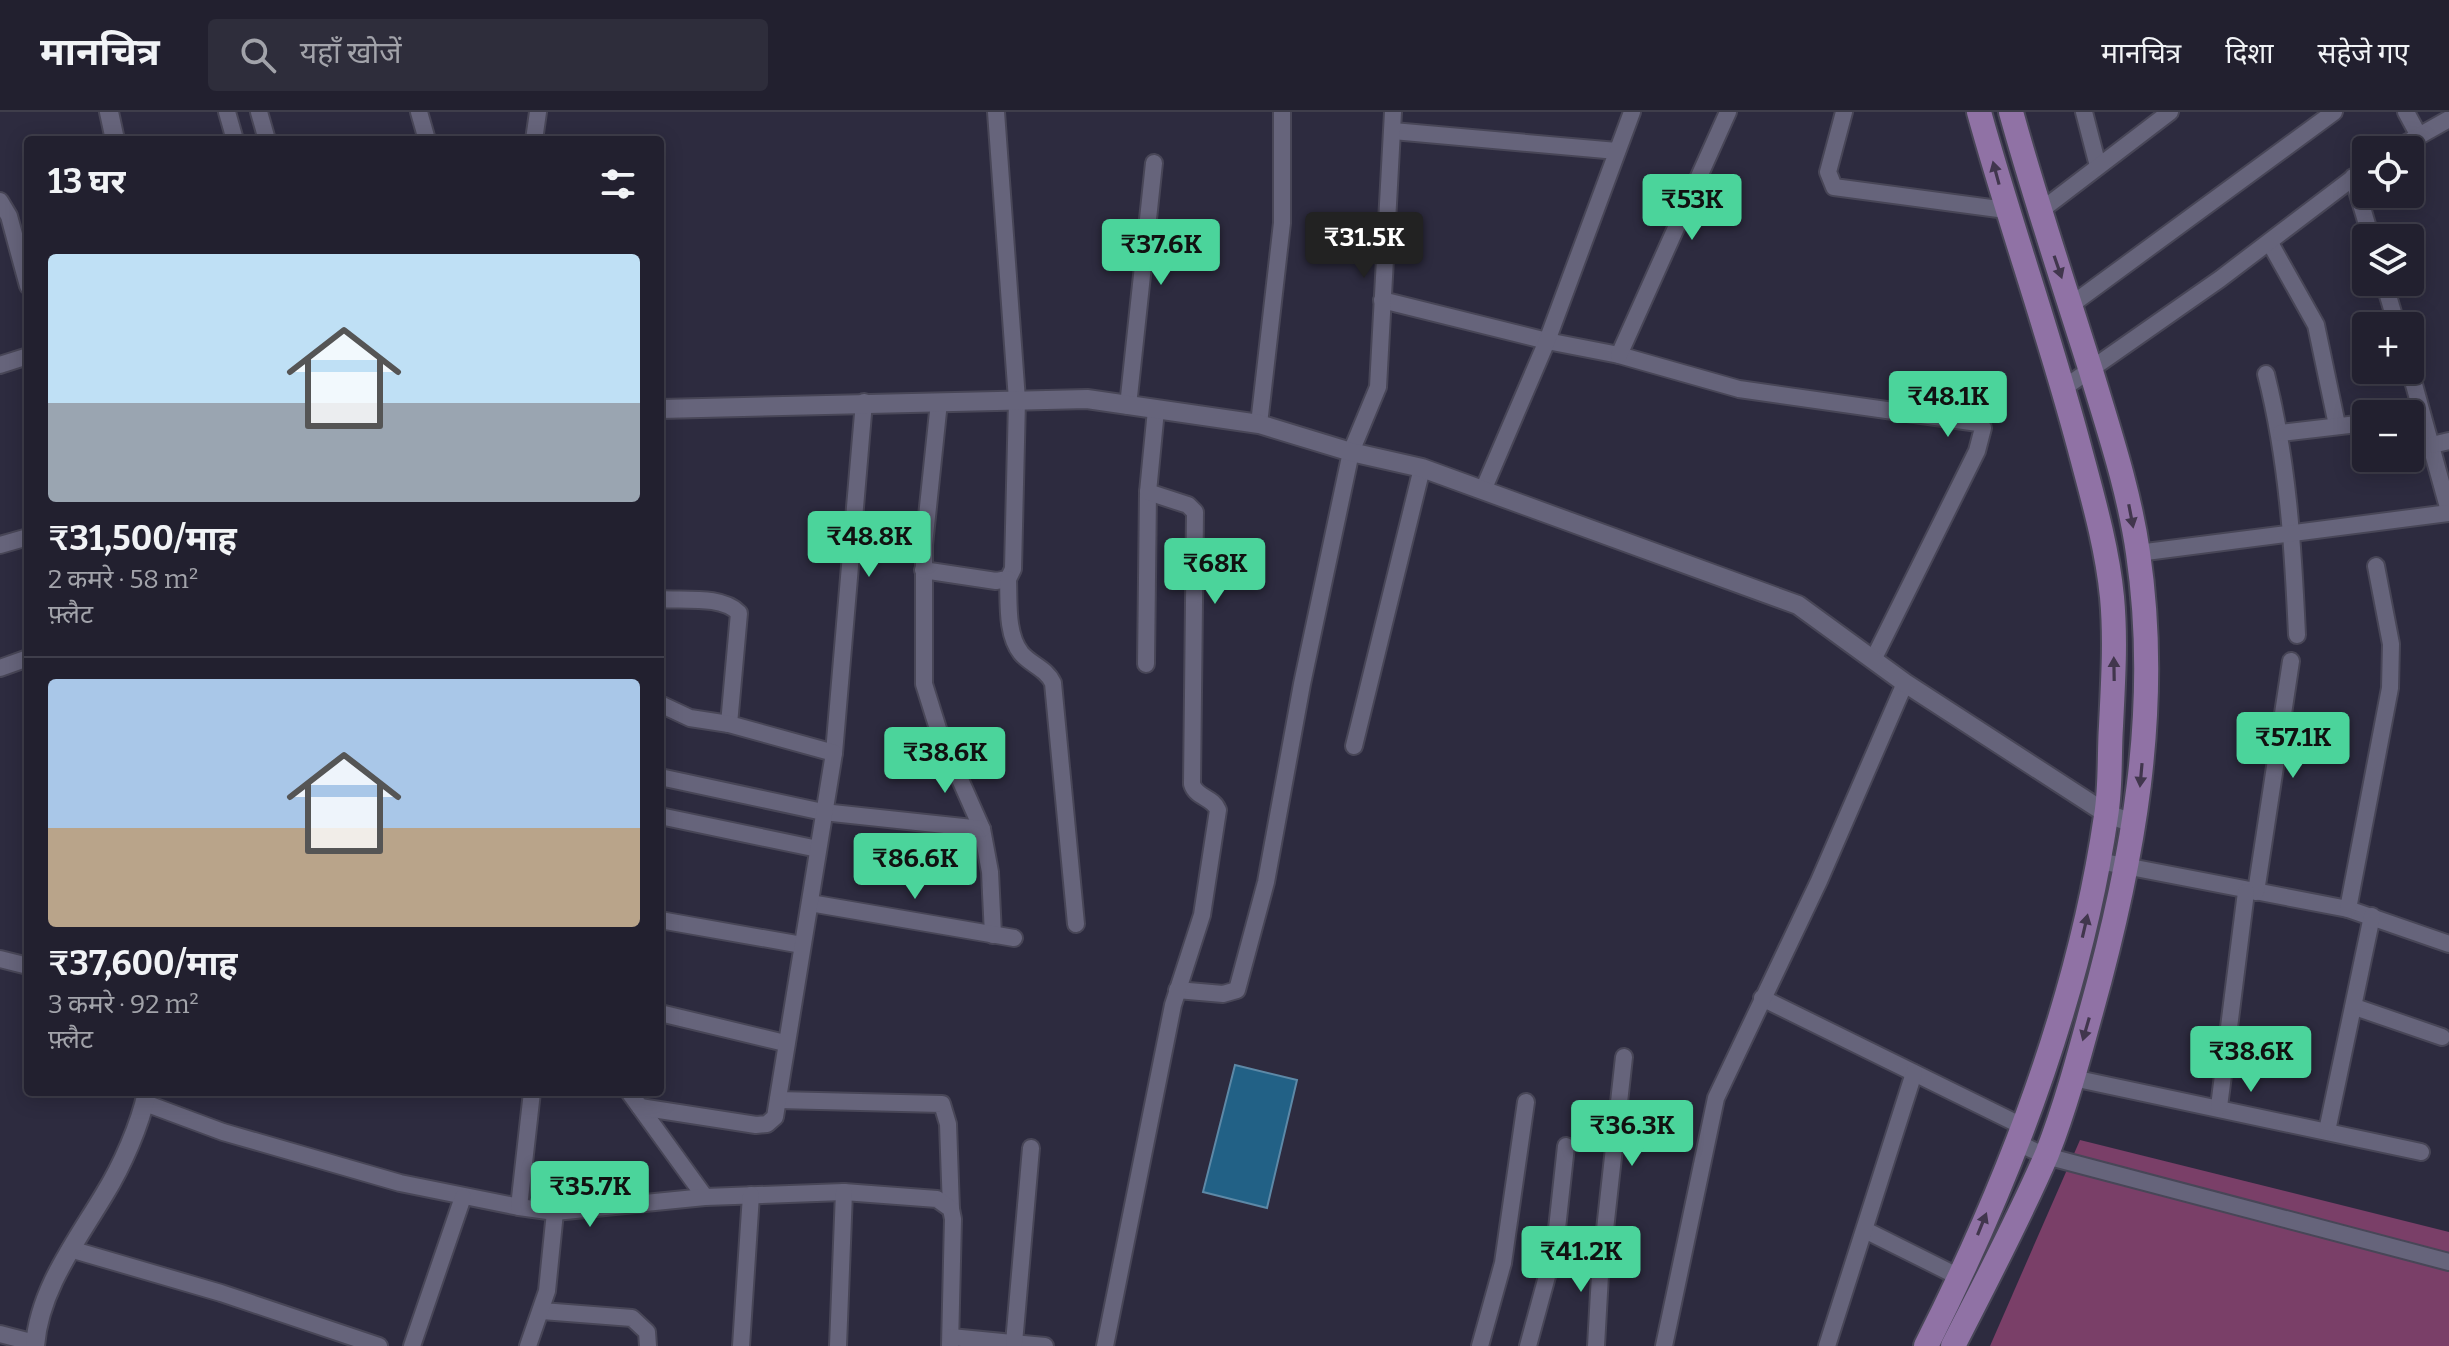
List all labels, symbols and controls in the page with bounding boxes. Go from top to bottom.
search box [208,19,768,91]
text: मानचित्र [40,29,160,75]
icon: search [236,33,280,77]
text: यहाँ खोजें [300,35,401,71]
text: मानचित्र [2101,37,2181,70]
text: दिशा [2225,37,2274,70]
text: सहेजे गए [2318,37,2409,70]
map controls [2352,136,2424,472]
button: locate [2352,136,2424,208]
one-way arrow [1989,160,2001,185]
text: 13 घर [48,161,125,202]
icon: filters [596,162,640,206]
pin: ₹53K [1645,174,1739,242]
text: ₹53K [1661,184,1723,215]
pin: ₹31.5K [1299,212,1429,280]
pin: ₹37.6K [1096,219,1226,287]
text: ₹31.5K [1323,222,1405,253]
button: layers [2352,224,2424,296]
text: ₹37.6K [1120,229,1202,260]
one-way arrow [2052,255,2064,279]
icon: home [272,306,416,450]
button: + [2352,312,2424,384]
pin: ₹48.1K [1883,371,2013,439]
text: ₹48.1K [1907,381,1989,412]
button: − [2352,400,2424,472]
one-way arrow [2125,504,2138,529]
pin: ₹48.8K [804,511,934,579]
text: ₹31,500/माह [48,518,237,559]
text: ₹48.8K [826,521,912,552]
pin: ₹68K [1168,538,1262,606]
text: ₹68K [1182,548,1248,579]
text: 2 कमरे · 58 m² [48,564,198,595]
text: फ़्लैट [48,599,93,630]
one-way arrow [2107,656,2120,681]
pin: ₹57.1K [2228,712,2358,780]
text: ₹57.1K [2255,722,2331,753]
pin: ₹38.6K [880,727,1010,795]
icon: home [272,731,416,875]
text: ₹38.6K [902,737,988,768]
one-way arrow [2134,763,2147,788]
pin: ₹86.6K [850,833,980,901]
text: ₹86.6K [872,843,958,874]
one-way arrow [2079,913,2092,938]
text: ₹37,600/माह [48,943,238,984]
text: 3 कमरे · 92 m² [48,989,199,1020]
one-way arrow [2080,1016,2092,1041]
text: फ़्लैट [48,1024,93,1055]
pin: ₹38.6K [2186,1026,2316,1094]
text: ₹38.6K [2208,1036,2294,1067]
pin: ₹36.3K [1567,1100,1697,1168]
text: ₹36.3K [1589,1110,1675,1141]
pin: ₹35.7K [525,1161,655,1229]
text: ₹35.7K [549,1171,631,1202]
one-way arrow [1976,1212,1989,1236]
pin: ₹41.2K [1516,1226,1646,1294]
text: ₹41.2K [1540,1236,1623,1267]

